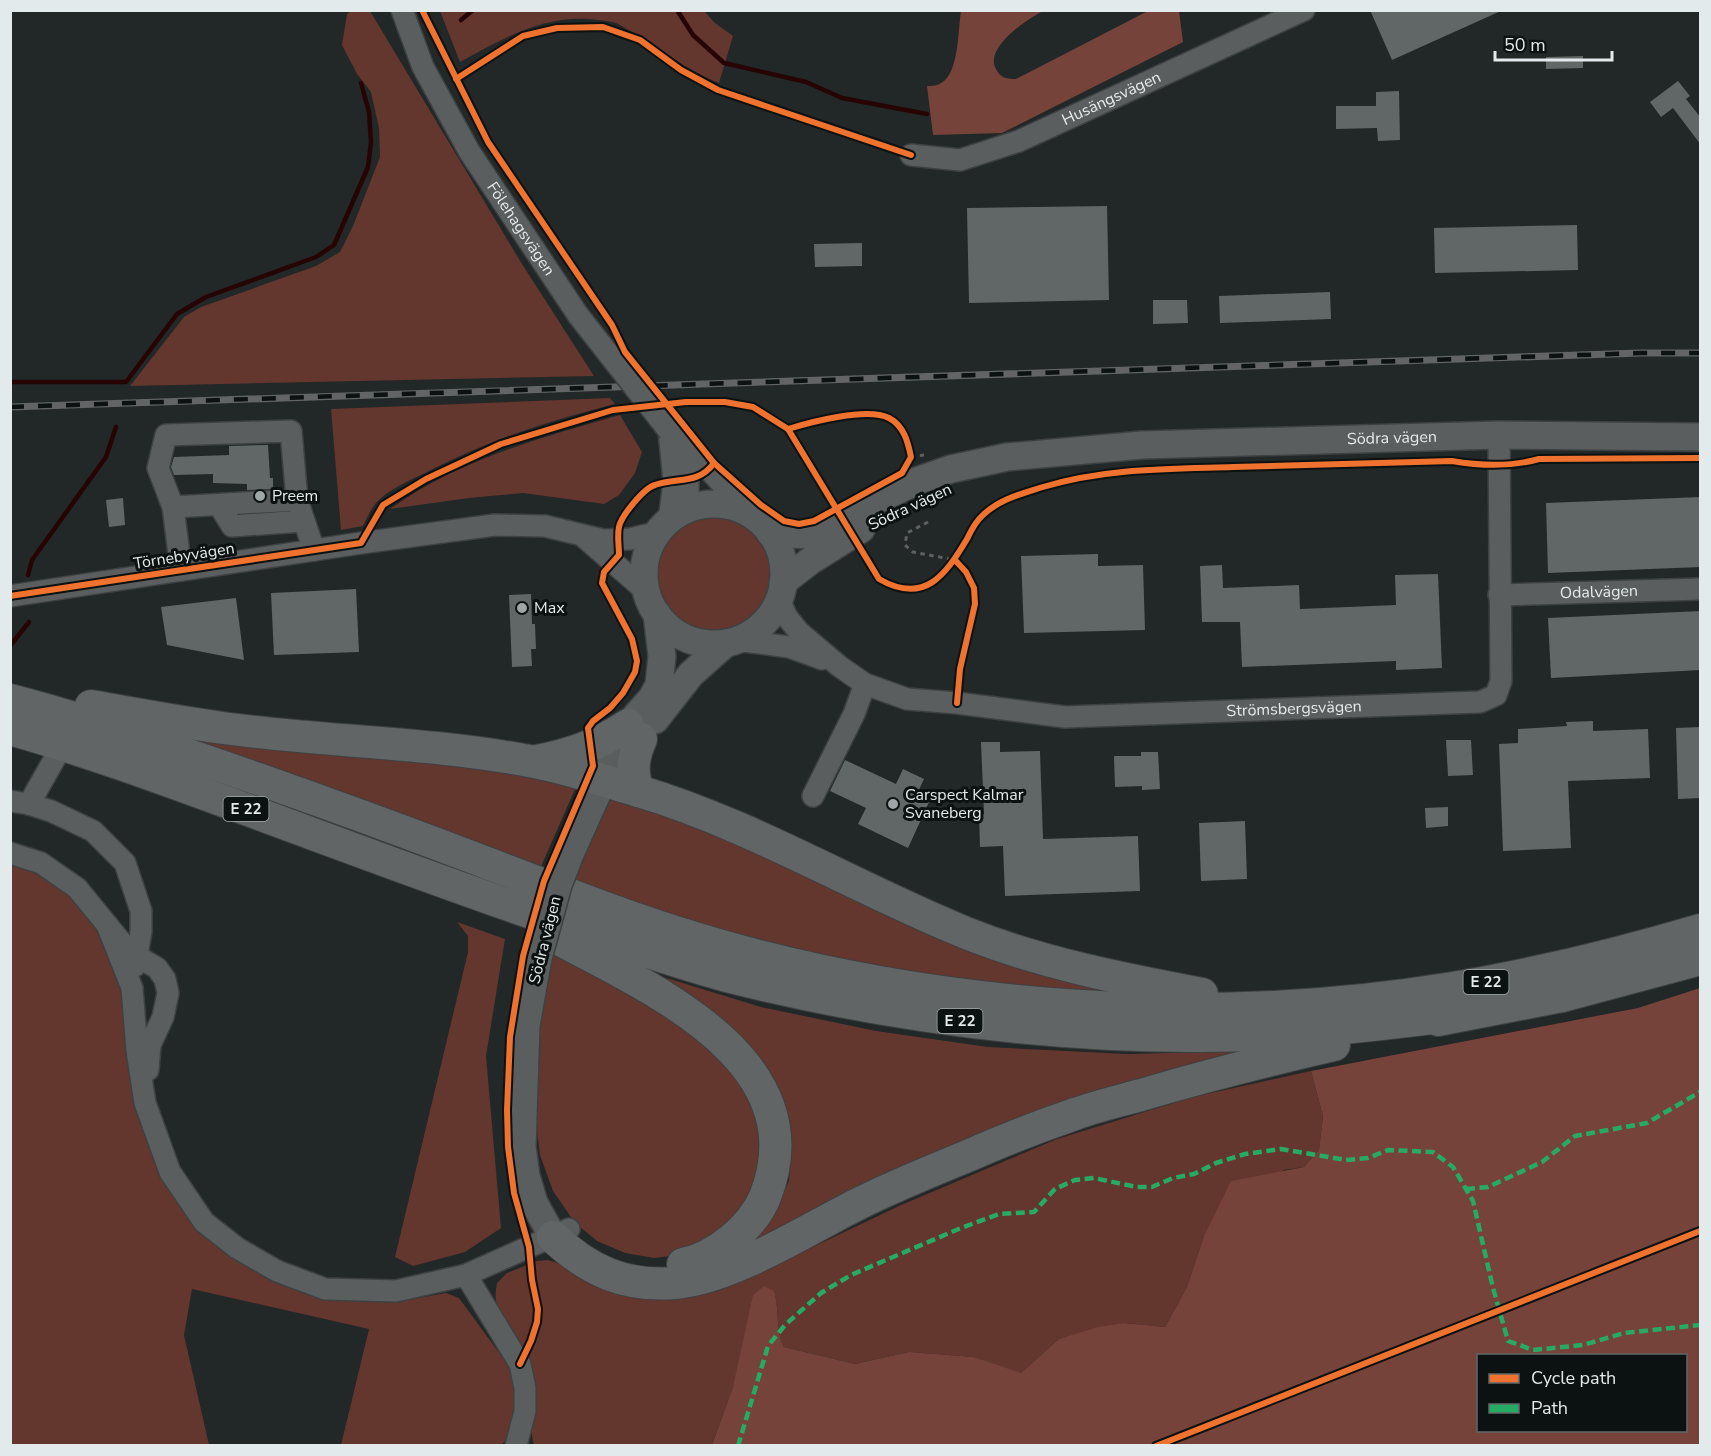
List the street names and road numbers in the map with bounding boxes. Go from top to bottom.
street label: Husängsvägen [1058,66,1165,131]
street label: Fölehagsvägen [482,178,560,280]
street label: Södra vägen [1347,426,1437,450]
street label: Södra vägen [865,478,955,536]
street label: Törnebyvägen [132,537,236,575]
street label: Odalvägen [1560,580,1638,604]
street label: Strömsbergsvägen [1226,695,1362,722]
road number: E 22 [224,797,268,821]
street label: Södra vägen [523,894,567,986]
road number: E 22 [1464,970,1508,994]
road number: E 22 [938,1009,982,1033]

